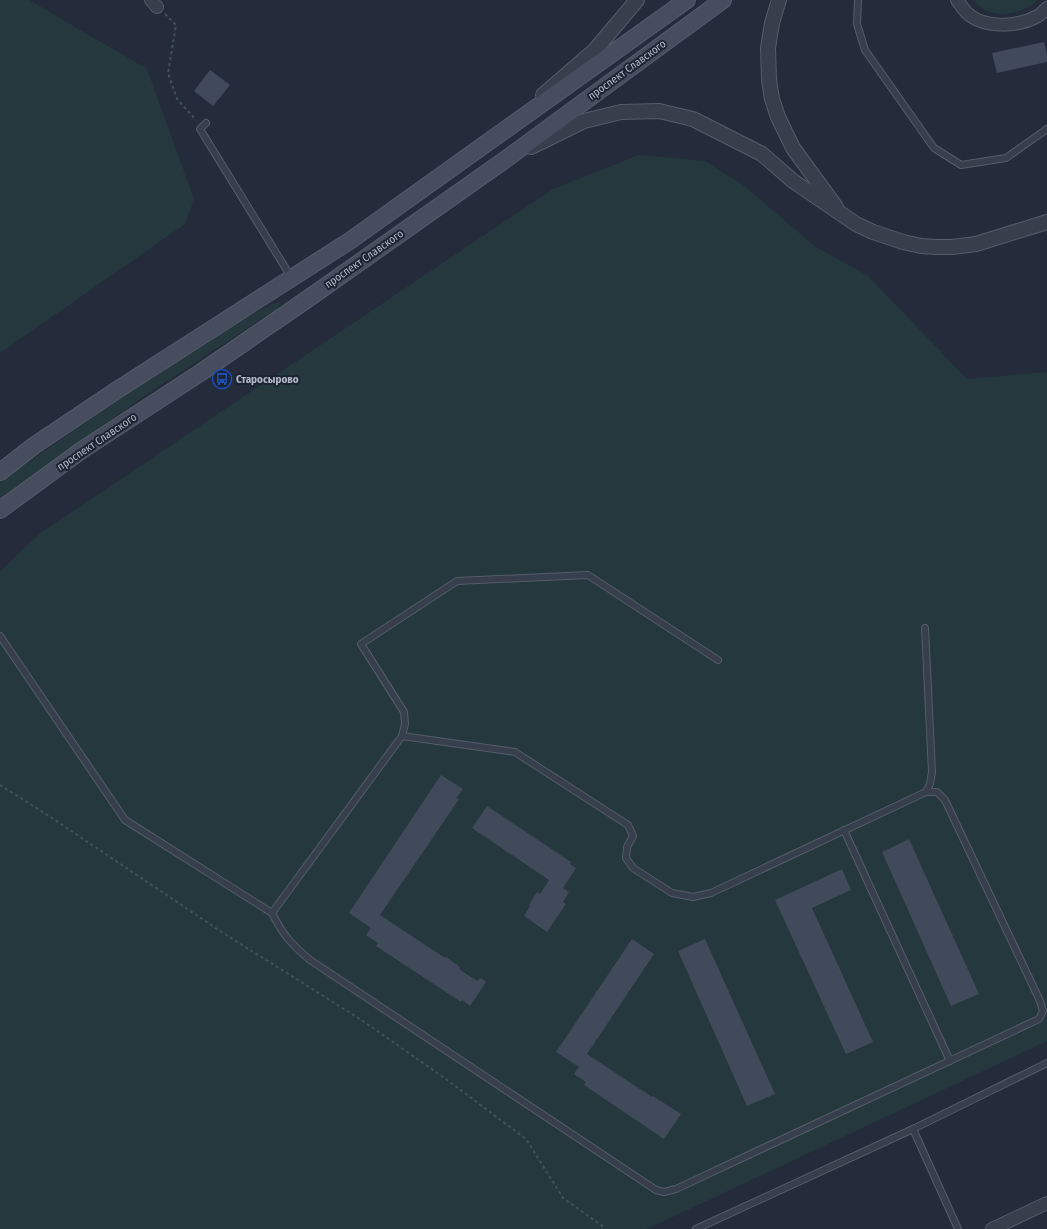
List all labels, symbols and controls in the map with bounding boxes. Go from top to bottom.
street label: проспект Славского [586,37,669,103]
street label: проспект Славского [322,227,406,291]
bus stop icon: Старосырово [211,368,233,390]
place label: Старосырово [236,373,299,386]
street label: проспект Славского [55,410,139,473]

